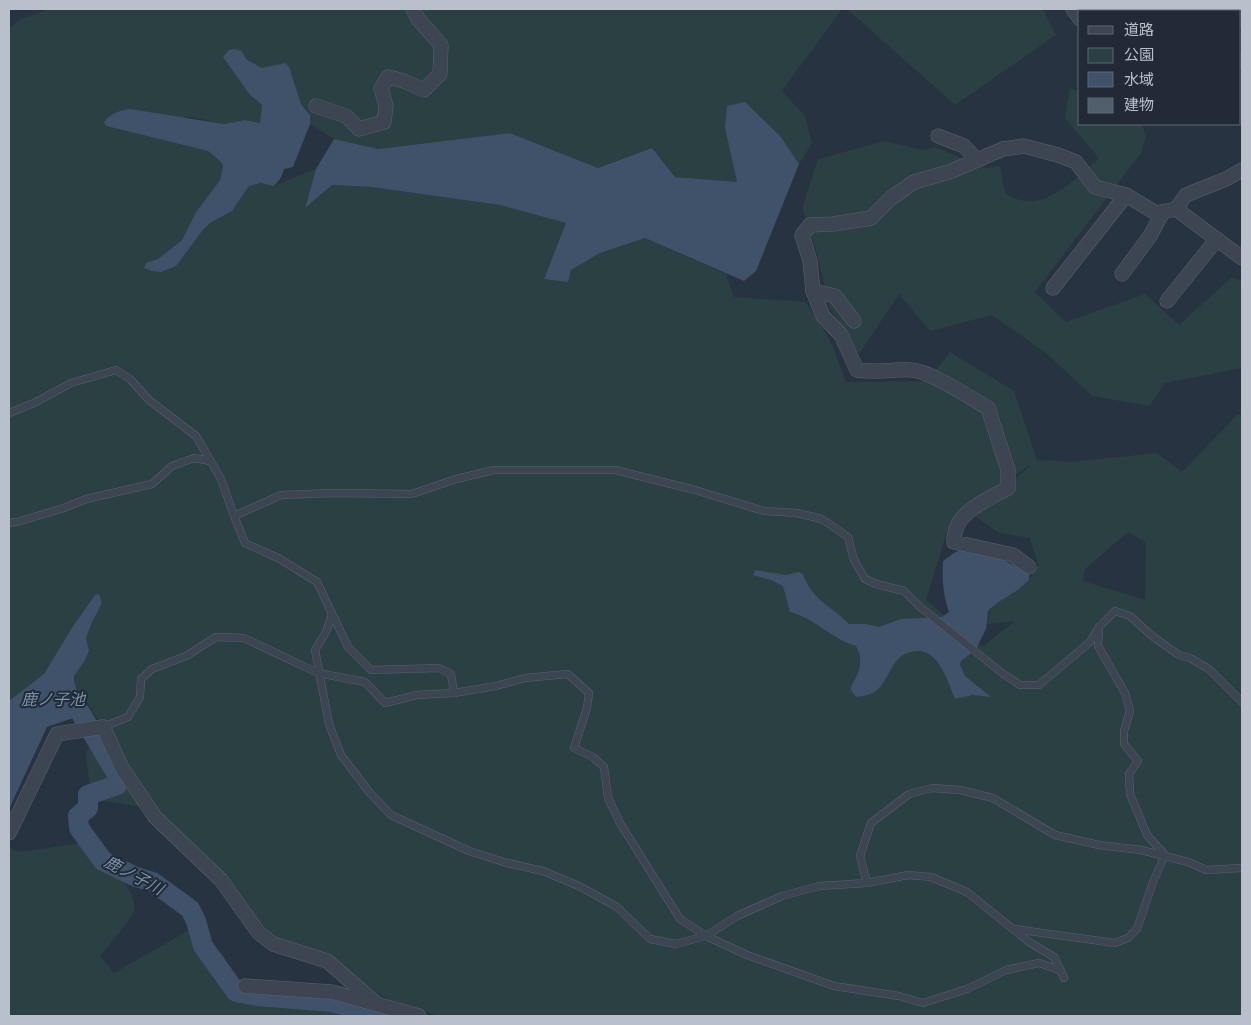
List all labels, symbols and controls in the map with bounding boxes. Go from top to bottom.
legend [1078,10,1241,125]
text: 道路 [1124,18,1154,41]
text: 公園 [1124,43,1154,66]
text: 水域 [1124,68,1154,91]
text: 建物 [1124,93,1154,116]
water label: 鹿ノ子池 [21,687,87,711]
water label: 鹿ノ子川 [100,849,170,902]

